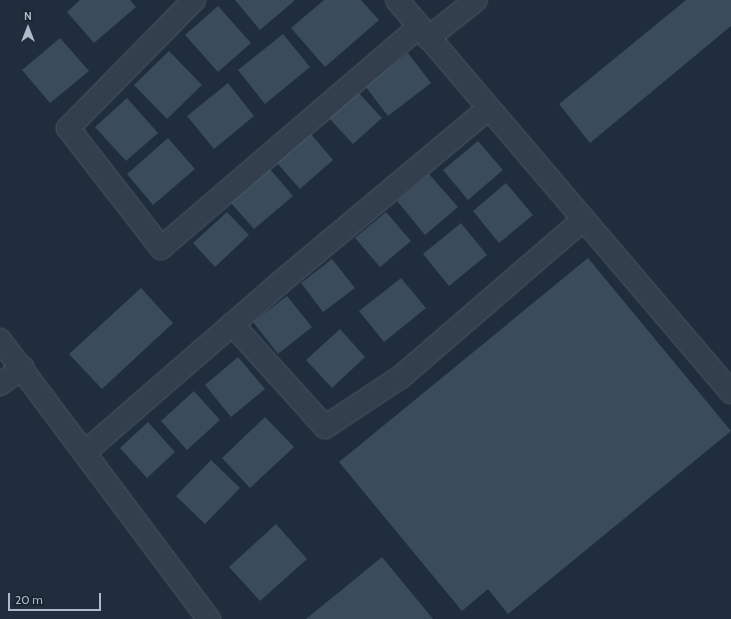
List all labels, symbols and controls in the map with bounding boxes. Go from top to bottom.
north arrow [8,8,48,48]
text: N [24,9,32,23]
scale bar [10,585,103,611]
text: 20 m [15,592,43,607]

